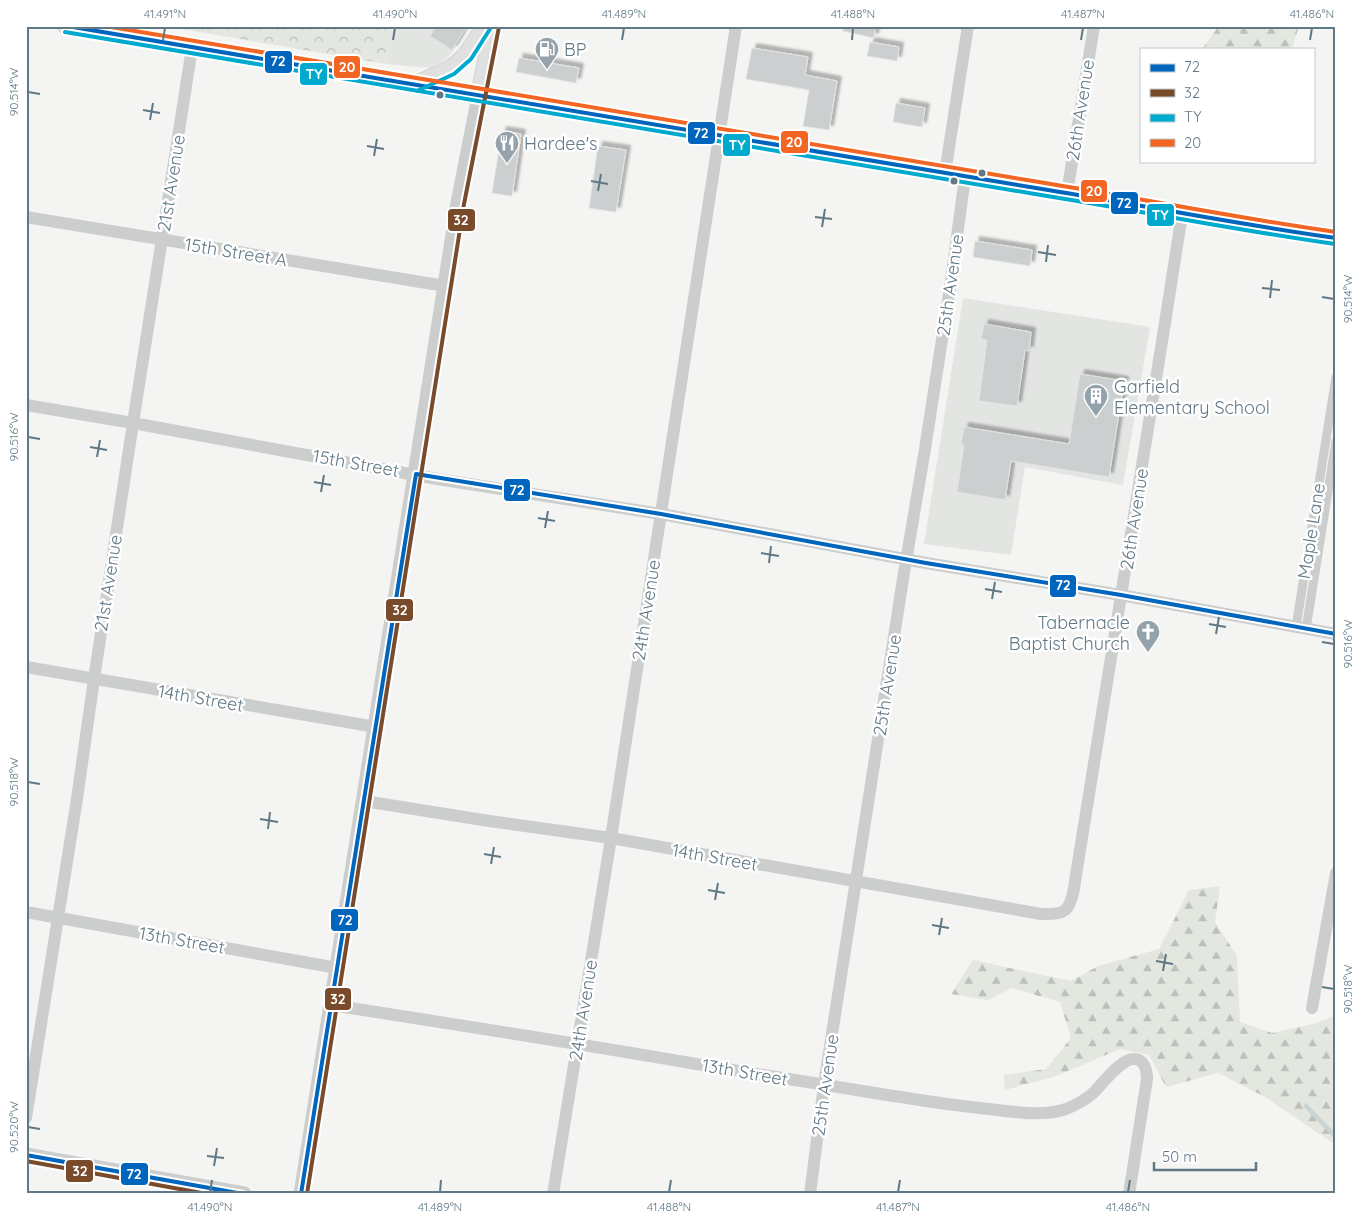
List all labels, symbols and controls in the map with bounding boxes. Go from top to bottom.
text: 41.491°N [144,6,186,21]
text: 41.490°N [372,6,418,21]
text: 41.489°N [602,6,646,21]
text: 41.488°N [831,6,875,21]
text: 41.487°N [1061,6,1105,21]
text: 41.486°N [1290,6,1334,21]
fuel station icon: BP [534,36,560,70]
place label: BP [564,38,586,61]
legend [1140,48,1314,162]
line badge: 72 [264,50,293,74]
text: 72 [270,52,286,70]
line badge: 20 [333,55,361,79]
text: 72 [1184,57,1200,76]
text: 20 [339,58,356,76]
street label: 26th Avenue [1061,58,1099,162]
line badge: TY [299,62,328,86]
text: TY [305,65,323,83]
text: 90.514°W [6,67,21,116]
text: 32 [1184,83,1200,102]
unlabelled marker [435,90,445,100]
text: TY [1184,107,1202,126]
line badge: 72 [687,121,716,145]
text: 72 [693,124,709,142]
restaurant icon: Hardee's [494,130,520,164]
line badge: 20 [780,130,809,154]
place label: Hardee's [524,132,598,155]
street label: 21st Avenue [152,133,190,233]
line badge: TY [722,133,751,157]
text: 20 [786,133,803,151]
text: 20 [1184,133,1201,152]
text: TY [728,136,746,154]
unlabelled marker [977,168,987,178]
unlabelled marker [949,176,959,186]
line badge: 20 [1080,179,1108,203]
text: 20 [1086,182,1103,200]
line badge: 72 [1110,191,1139,215]
text: 72 [1116,194,1132,212]
line badge: TY [1146,203,1175,227]
text: TY [1151,206,1169,224]
line badge: 32 [447,208,476,232]
text: 32 [453,211,469,229]
street label: 15th Street A [183,233,289,272]
street label: 25th Avenue [931,233,969,337]
text: 90.514°W [1340,274,1355,323]
place label: Garfield Elementary School [1114,375,1270,419]
building icon: Garfield Elementary School [1083,383,1109,417]
text: 90.516°W [6,412,21,462]
street label: 15th Street [311,444,401,482]
street label: 26th Avenue [1115,467,1153,571]
line badge: 72 [503,478,531,502]
text: 72 [509,481,525,499]
street label: Maple Lane [1292,481,1330,581]
street label: 21st Avenue [89,533,127,633]
street label: 24th Avenue [627,558,665,662]
line badge: 72 [1049,574,1077,598]
text: 72 [1055,576,1071,594]
line badge: 32 [385,598,414,622]
text: 32 [392,601,408,619]
place label: Tabernacle Baptist Church [1009,611,1130,655]
church icon: Tabernacle Baptist Church [1135,619,1161,653]
text: 90.516°W [1340,619,1355,669]
street label: 25th Avenue [868,633,906,737]
street label: 14th Street [157,679,245,717]
text: 90.518°W [6,757,21,807]
street label: 14th Street [671,838,759,876]
line badge: 72 [330,908,359,932]
text: 72 [337,911,353,929]
street label: 13th Street [137,921,227,959]
street label: 24th Avenue [564,958,602,1062]
text: 90.518°W [1340,964,1355,1014]
line badge: 32 [324,987,352,1011]
text: 32 [330,990,346,1008]
street label: 25th Avenue [806,1033,844,1137]
street label: 13th Street [700,1053,790,1091]
text: 90.520°W [6,1101,21,1153]
scale bar [1154,1140,1257,1172]
text: 50 m [1162,1147,1197,1166]
line badge: 32 [65,1159,94,1183]
text: 32 [72,1162,88,1180]
line badge: 72 [120,1162,149,1186]
text: 72 [126,1165,142,1183]
text: 41.490°N [187,1199,233,1214]
text: 41.489°N [418,1199,462,1214]
text: 41.488°N [647,1199,691,1214]
text: 41.487°N [876,1199,920,1214]
text: 41.486°N [1106,1199,1150,1214]

